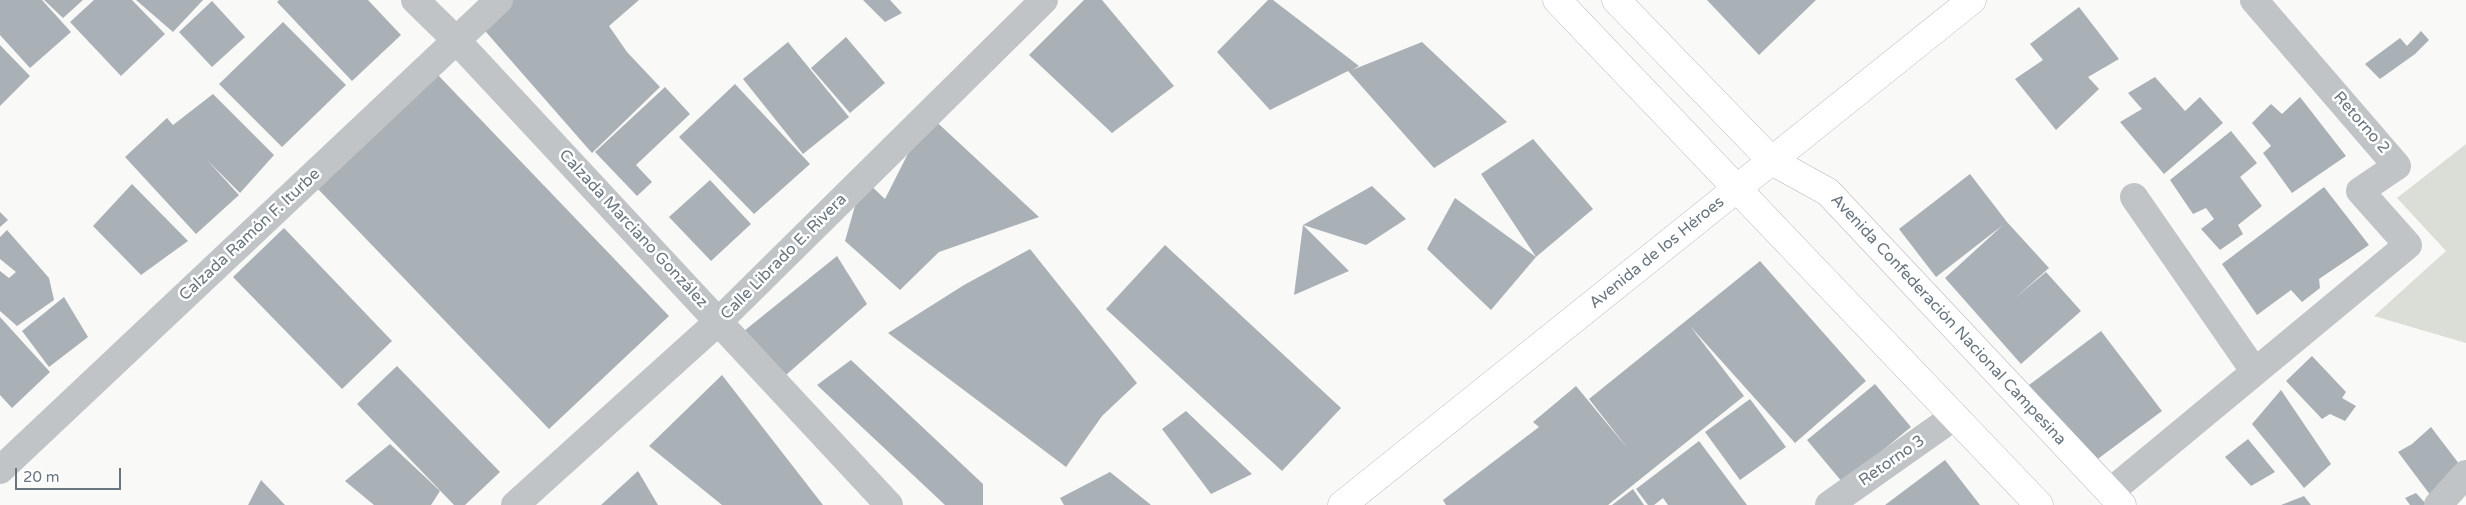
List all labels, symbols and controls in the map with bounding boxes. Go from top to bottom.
street label: Retorno 2 [2329,88,2393,158]
street label: Calzada Marciano González [555,146,711,312]
street label: Calzada Ramón F. Iturbe [176,165,324,305]
street label: Calle Librado E. Rivera [717,190,851,324]
street label: Avenida Confederación Nacional Campesina [1826,190,2070,450]
street label: Avenida de los Héroes [1586,193,1728,313]
street label: Retorno 3 [1855,431,1929,491]
scale bar [18,458,124,490]
text: 20 m [23,468,60,486]

